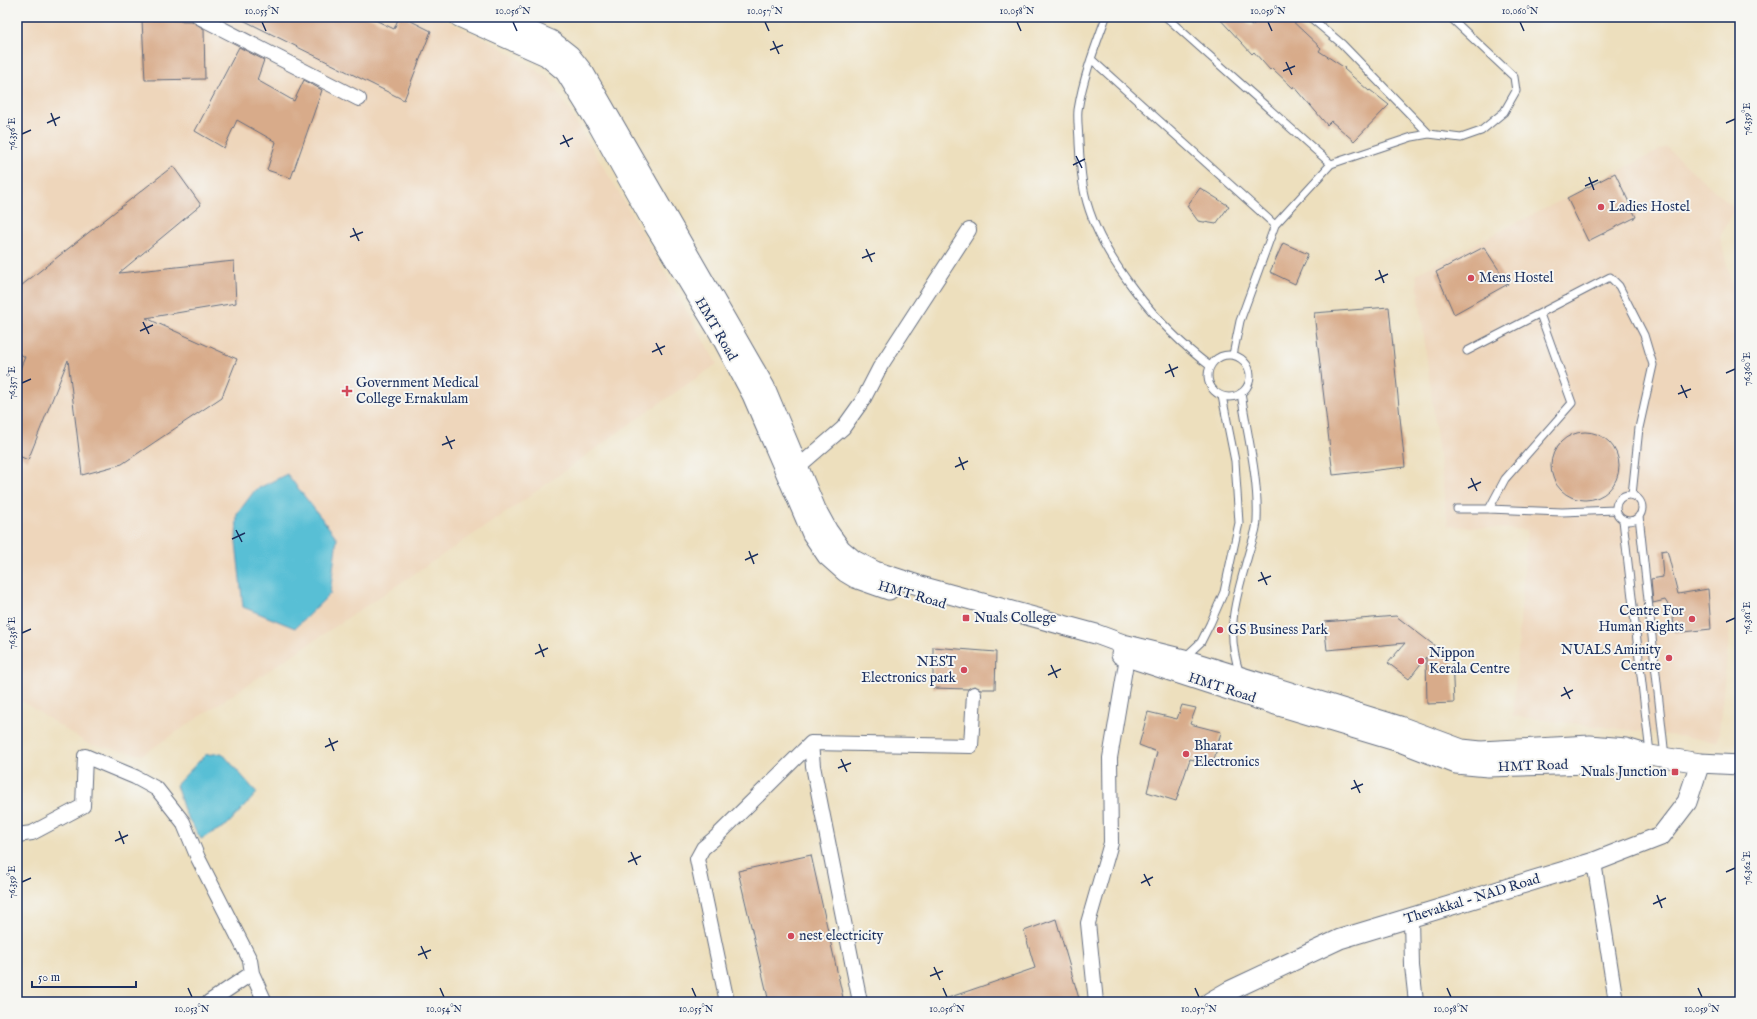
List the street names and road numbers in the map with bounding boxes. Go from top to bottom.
street label: HMT Road [691,294,742,364]
street label: HMT Road [876,577,949,613]
street label: HMT Road [1186,669,1259,708]
street label: HMT Road [1498,756,1569,776]
street label: Thevakkal - NAD Road [1402,870,1543,928]

